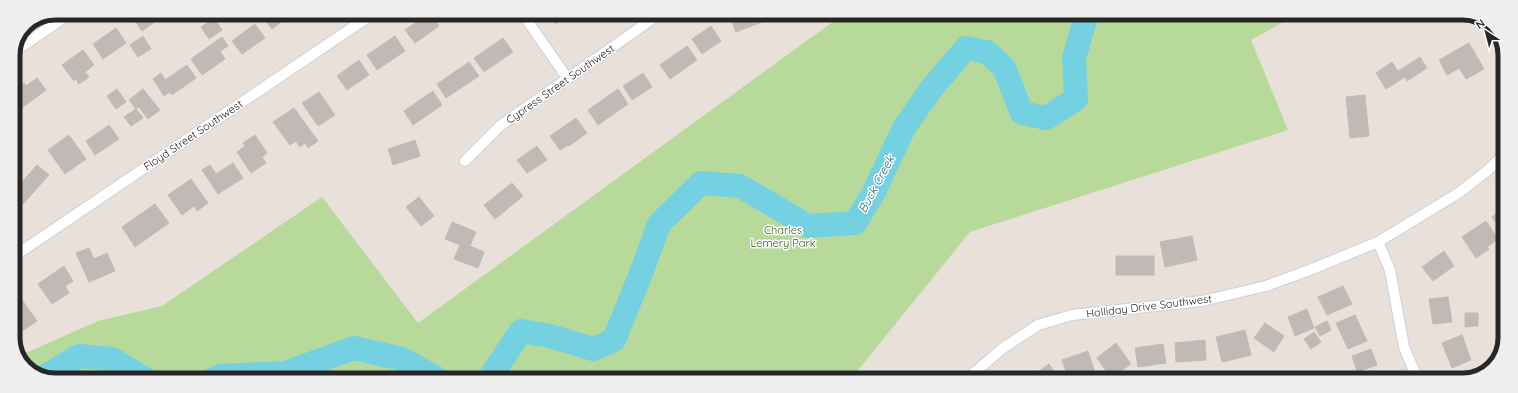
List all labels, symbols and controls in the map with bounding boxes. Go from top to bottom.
north arrow [1466,12,1506,52]
text: N [1473,16,1488,32]
street label: Cypress Street Southwest [503,41,617,127]
street label: Floyd Street Southwest [141,96,245,173]
water label: Buck Creek [855,151,898,215]
park label: Charles Lemery Park [750,223,816,250]
street label: Holliday Drive Southwest [1085,291,1213,321]

